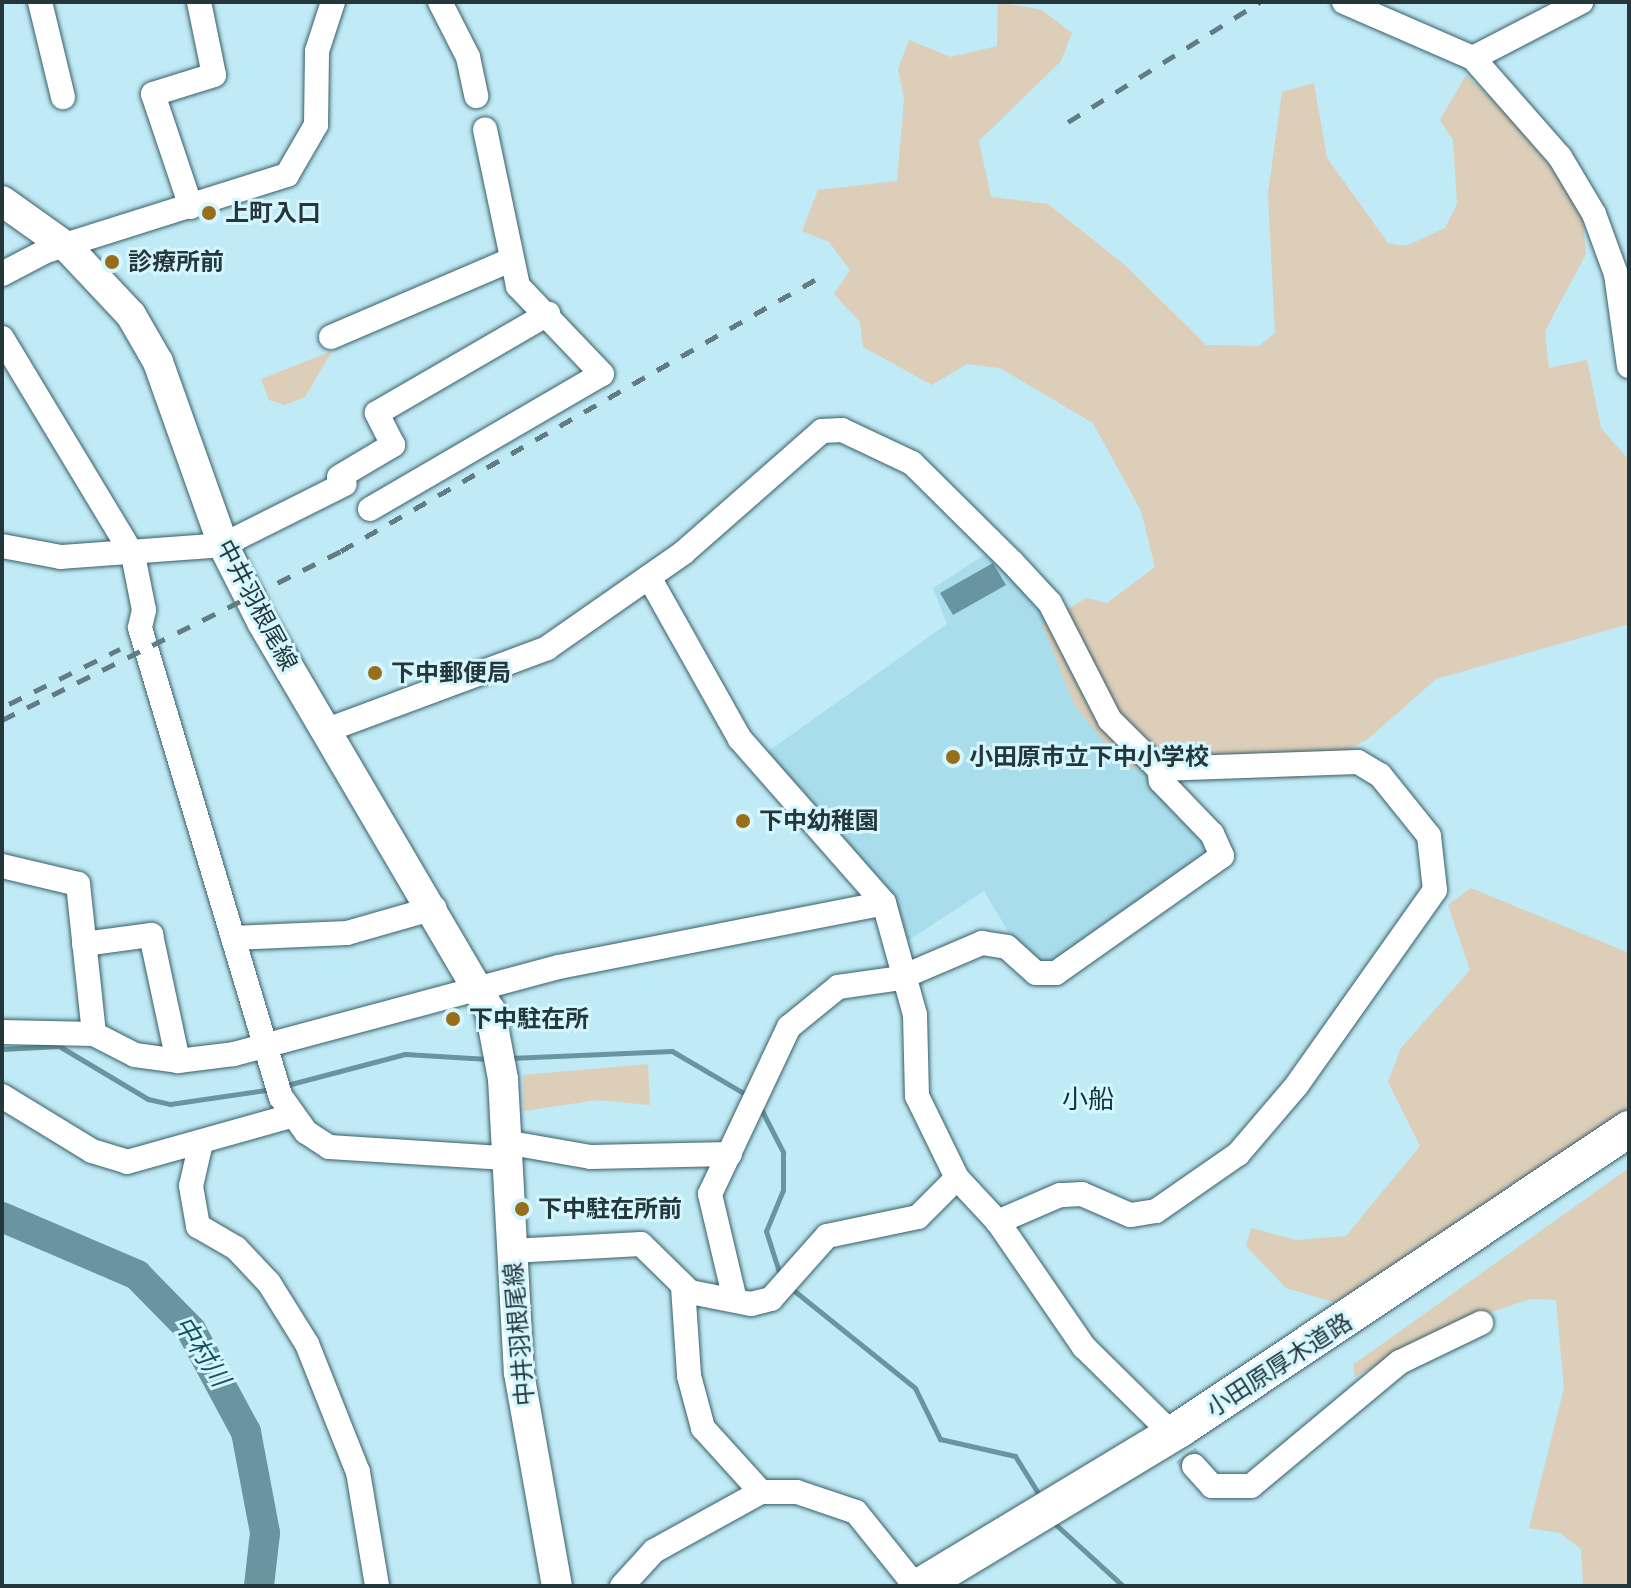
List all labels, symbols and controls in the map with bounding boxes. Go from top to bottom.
place label: 上町入口 [225,199,321,227]
marker: 上町入口 [200,204,218,222]
place label: 診療所前 [128,248,224,276]
marker: 診療所前 [103,253,121,271]
street label: 中井羽根尾線 [210,535,304,675]
place label: 下中郵便局 [391,659,511,687]
marker: 下中郵便局 [366,664,384,682]
place label: 小田原市立下中小学校 [969,743,1209,771]
marker: 小田原市立下中小学校 [944,748,962,766]
place label: 下中幼稚園 [759,807,879,835]
marker: 下中幼稚園 [734,812,752,830]
place label: 下中駐在所 [469,1005,589,1033]
marker: 下中駐在所 [444,1010,462,1028]
district label: 小船 [1062,1083,1114,1115]
place label: 下中駐在所前 [538,1195,682,1223]
marker: 下中駐在所前 [513,1200,531,1218]
street label: 中井羽根尾線 [498,1261,540,1407]
street label: 小田原厚木道路 [1201,1307,1357,1423]
water label: 中村川 [168,1310,236,1392]

